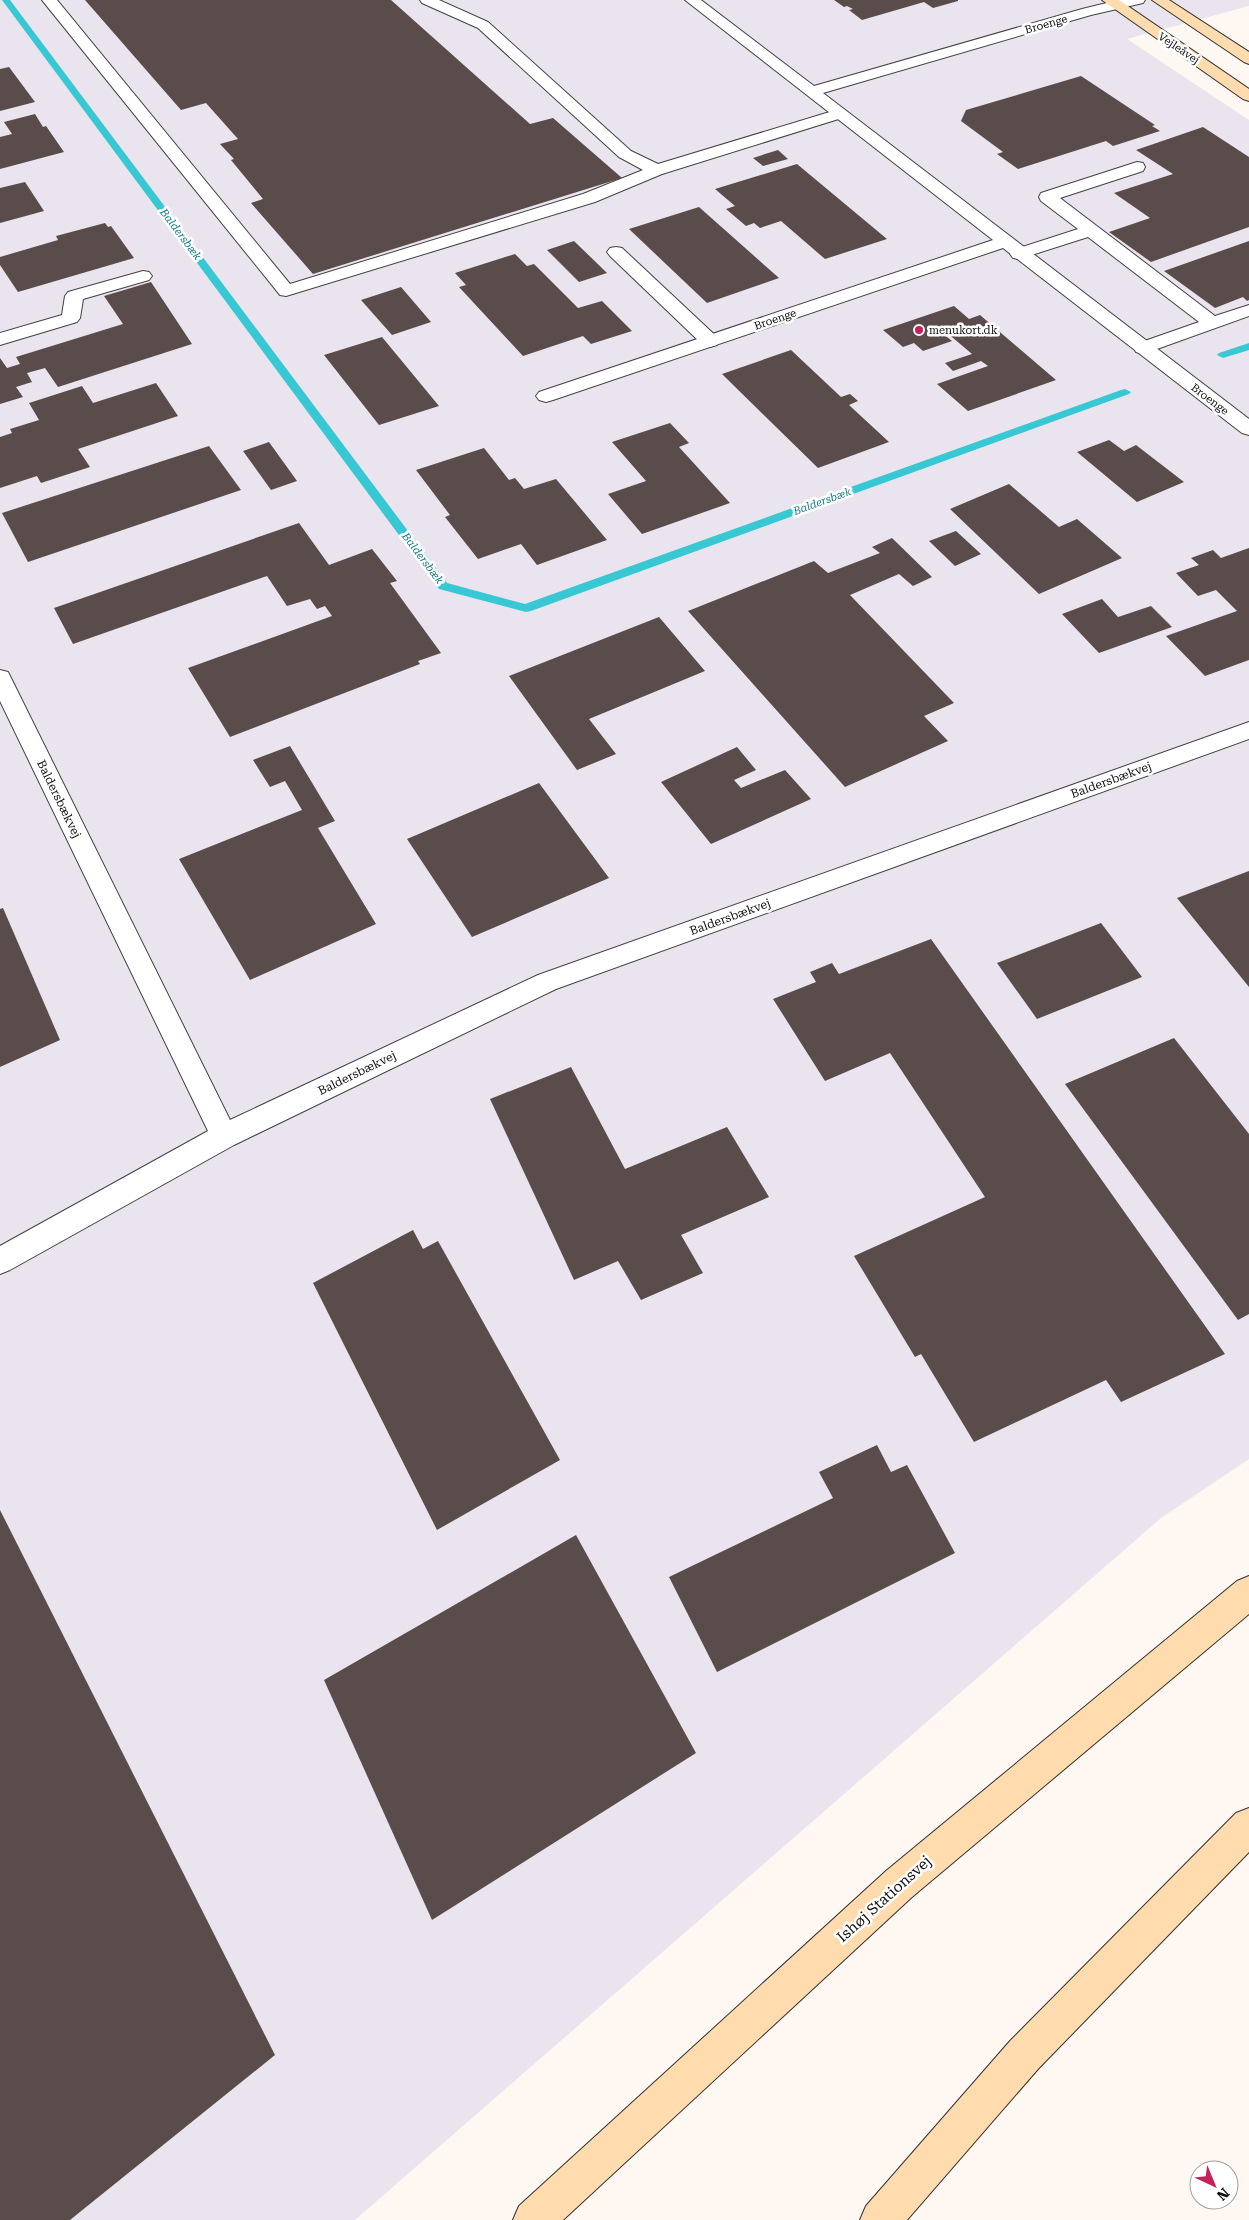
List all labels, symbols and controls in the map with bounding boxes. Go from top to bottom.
street label: Broenge [1023,12,1069,37]
street label: Vejleåvej [1156,30,1202,67]
water label: Baldersbæk [157,205,204,262]
street label: Broenge [752,306,798,333]
marker: menukort.dk [913,324,925,336]
place label: menukort.dk [929,324,998,337]
street label: Broenge [1188,381,1231,418]
water label: Baldersbæk [791,485,853,518]
water label: Baldersbæk [399,529,446,586]
street label: Baldersbækvej [34,758,84,840]
street label: Baldersbækvej [1069,759,1153,801]
street label: Baldersbækvej [688,896,772,938]
street label: Baldersbækvej [316,1048,398,1098]
street label: Ishøj Stationsvej [833,1852,935,1946]
north arrow [1189,2160,1239,2210]
text: N [1213,2185,1232,2204]

